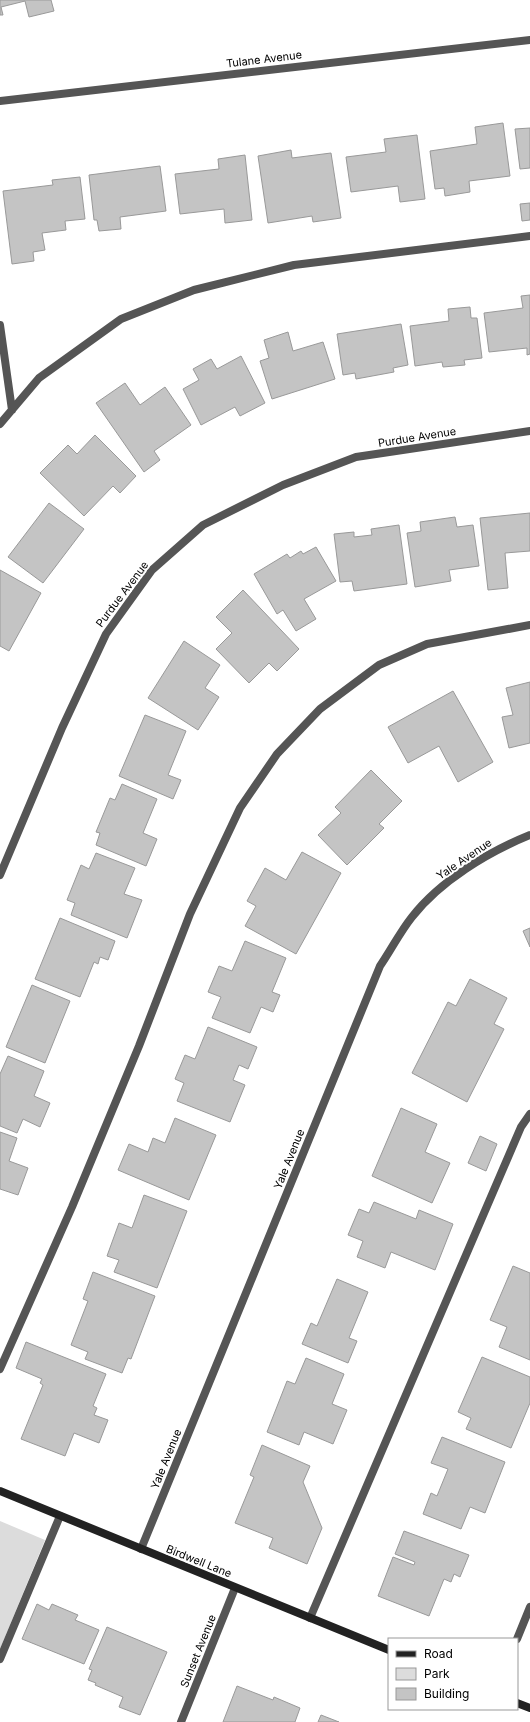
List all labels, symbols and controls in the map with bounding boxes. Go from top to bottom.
street label: Tulane Avenue [225,47,303,71]
street label: Purdue Avenue [377,424,457,450]
street label: Purdue Avenue [93,558,151,630]
street label: Yale Avenue [434,835,494,883]
street label: Yale Avenue [271,1127,307,1191]
street label: Yale Avenue [148,1427,184,1491]
street label: Birdwell Lane [164,1541,234,1581]
street label: Sunset Avenue [177,1612,219,1690]
legend [388,1638,518,1710]
text: Road [424,1646,453,1661]
text: Park [424,1666,450,1681]
text: Building [424,1686,469,1701]

